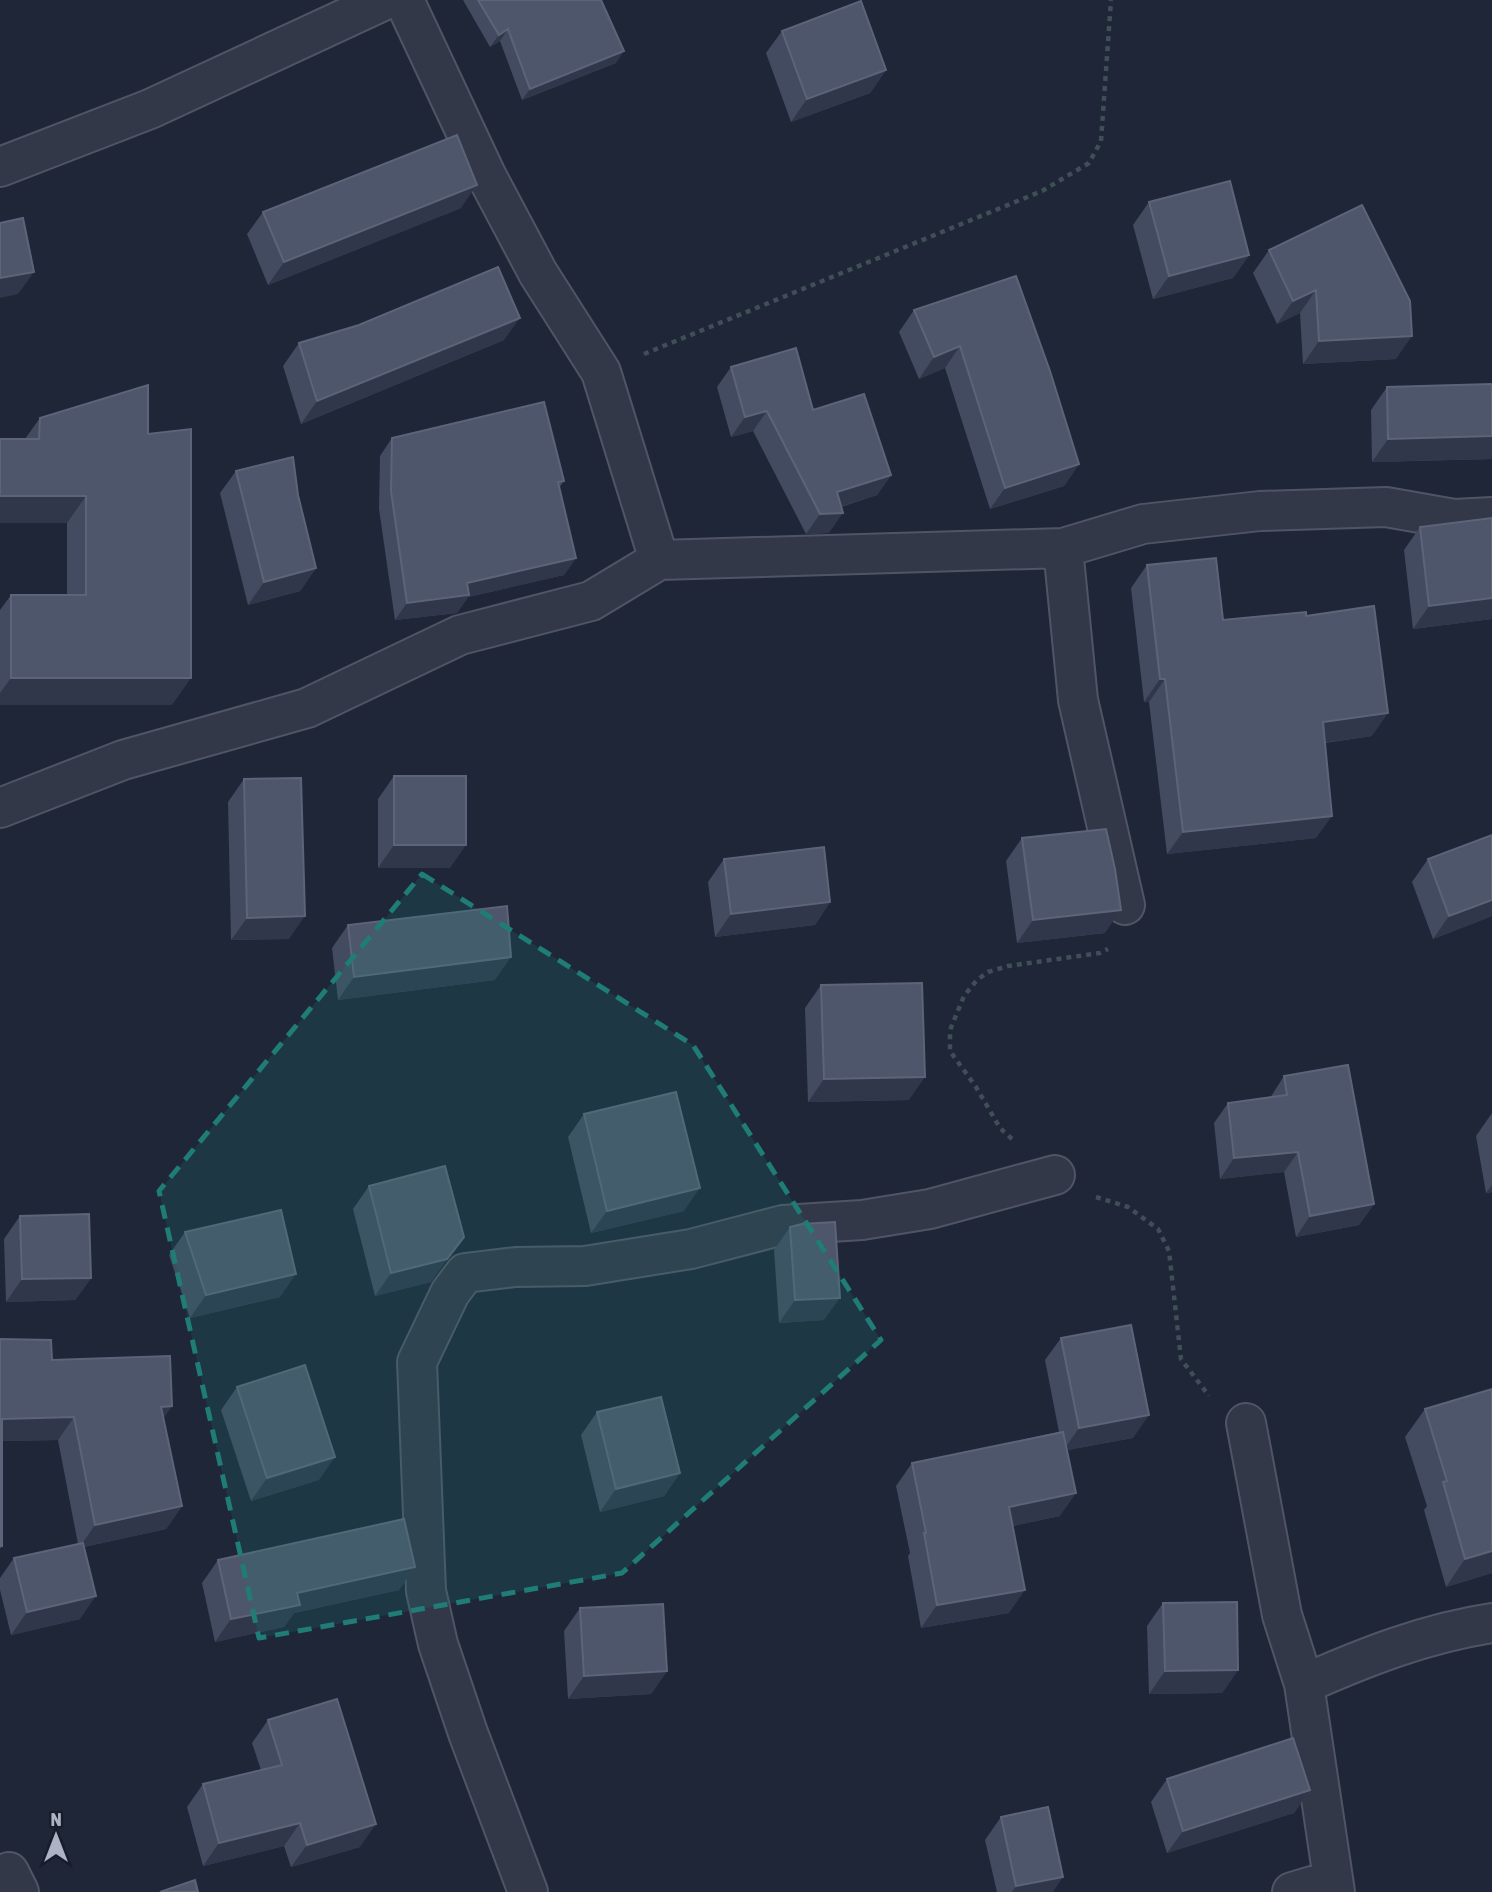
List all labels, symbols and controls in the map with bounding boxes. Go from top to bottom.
north arrow [21,1801,91,1871]
text: N [50,1808,62,1830]

